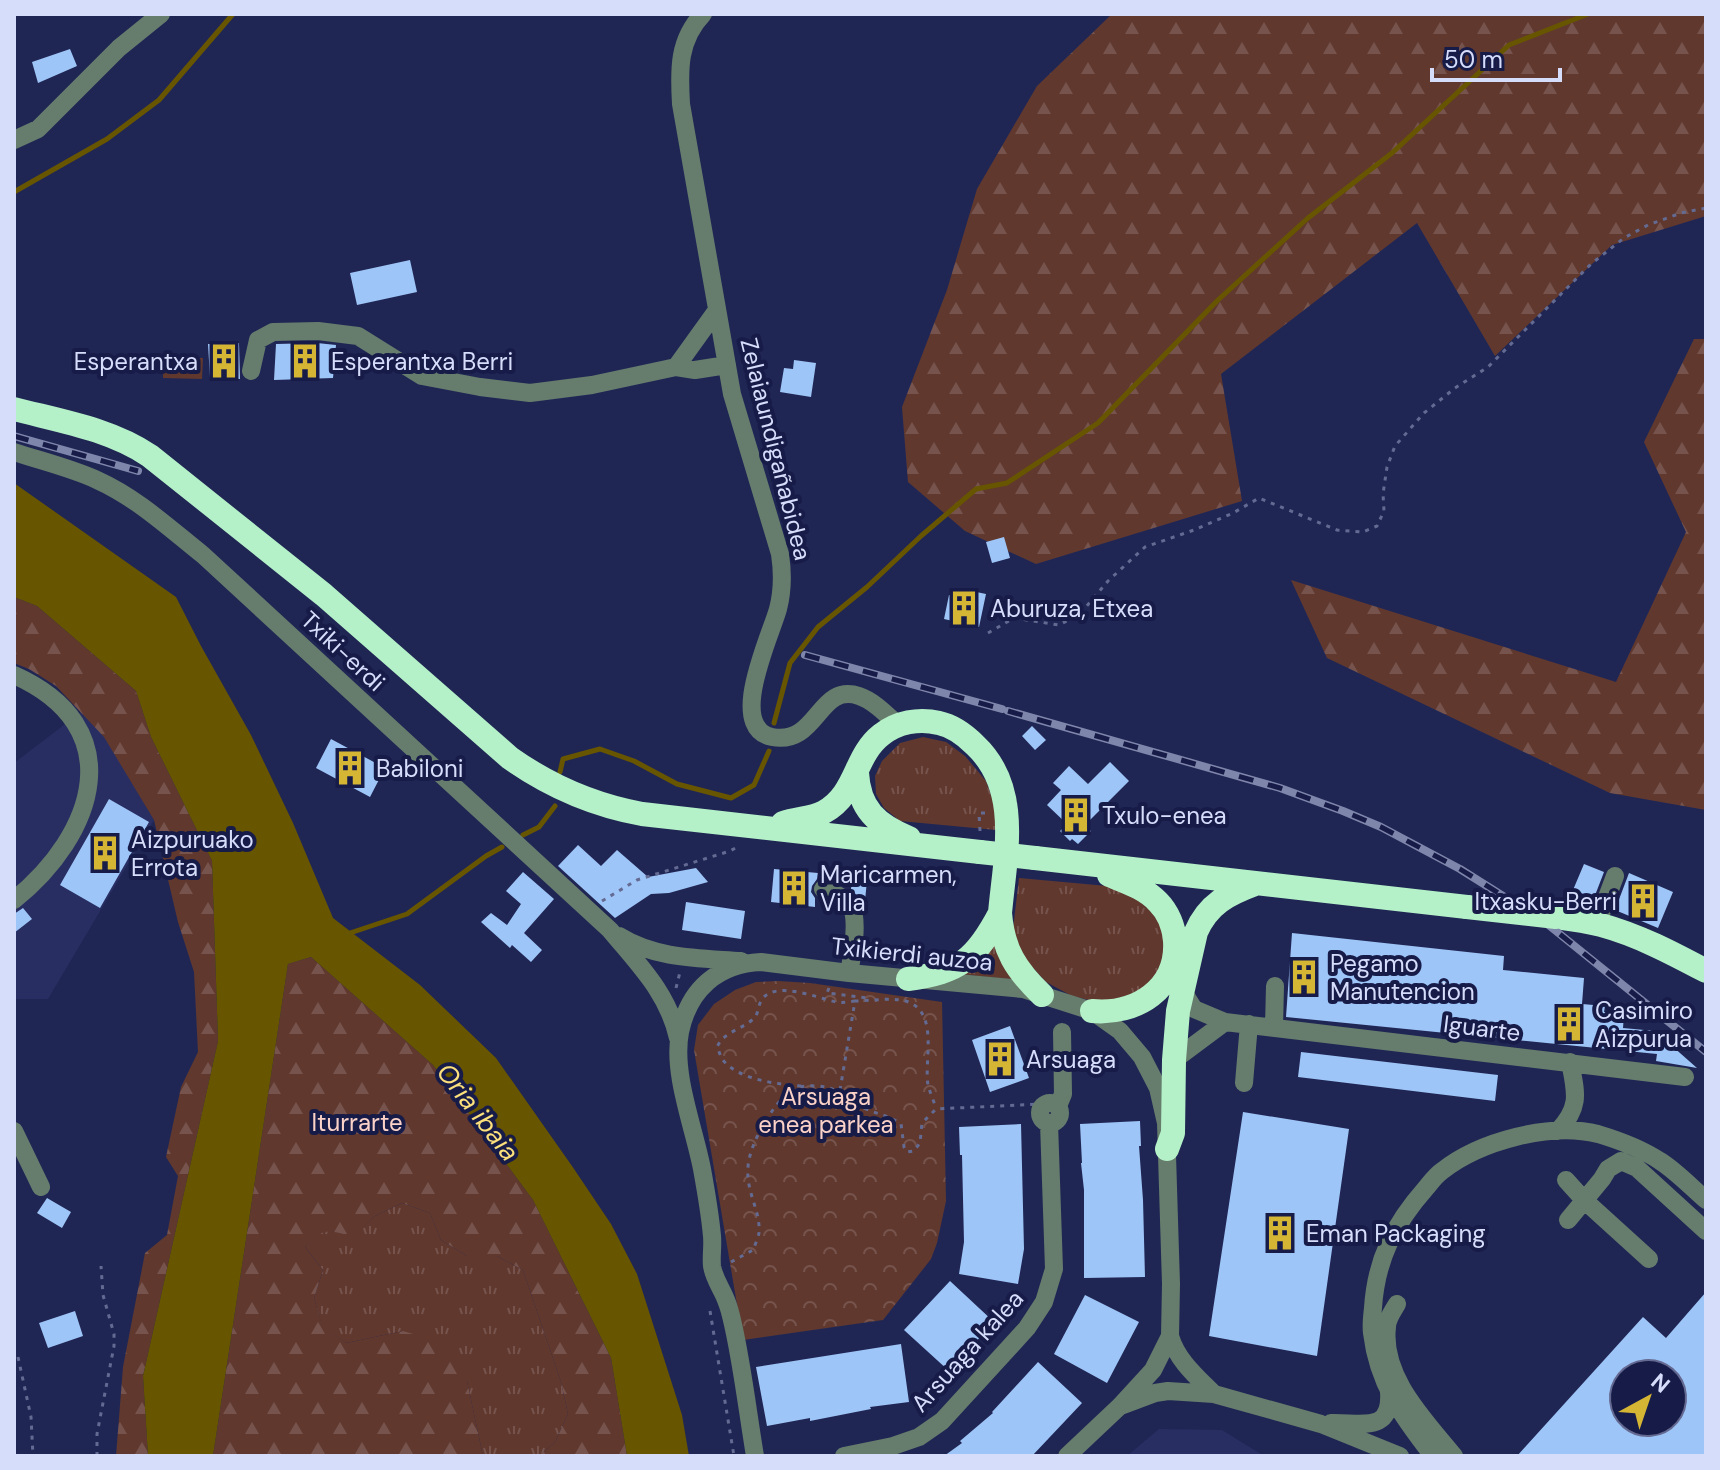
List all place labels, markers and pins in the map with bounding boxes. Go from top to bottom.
building icon: Esperantxa [205,342,243,380]
building icon: Esperantxa Berri [286,342,324,380]
place label: Esperantxa [74,346,198,377]
place label: Esperantxa Berri [331,346,513,377]
building icon: Aburuza, Etxea [945,589,983,627]
place label: Aburuza, Etxea [990,593,1153,624]
building icon: Babiloni [331,749,369,787]
place label: Babiloni [376,753,463,784]
building icon: Txulo-enea [1057,796,1095,834]
place label: Txulo-enea [1102,800,1227,831]
place label: Aizpuruako Errota [131,824,254,883]
building icon: Aizpuruako Errota [86,834,124,872]
place label: Maricarmen, Villa [820,859,957,918]
building icon: Maricarmen, Villa [775,869,813,907]
building icon: Itxasku-Berri [1624,882,1662,920]
place label: Itxasku-Berri [1475,886,1617,917]
place label: Pegamo Manutencion [1330,948,1475,1007]
building icon: Pegamo Manutencion [1285,958,1323,996]
place label: Casimiro Aizpurua [1595,995,1693,1054]
building icon: Casimiro Aizpurua [1550,1005,1588,1043]
building icon: Arsuaga [981,1040,1019,1078]
place label: Arsuaga [1026,1044,1116,1075]
building icon: Eman Packaging [1261,1214,1299,1252]
place label: Eman Packaging [1306,1218,1486,1249]

